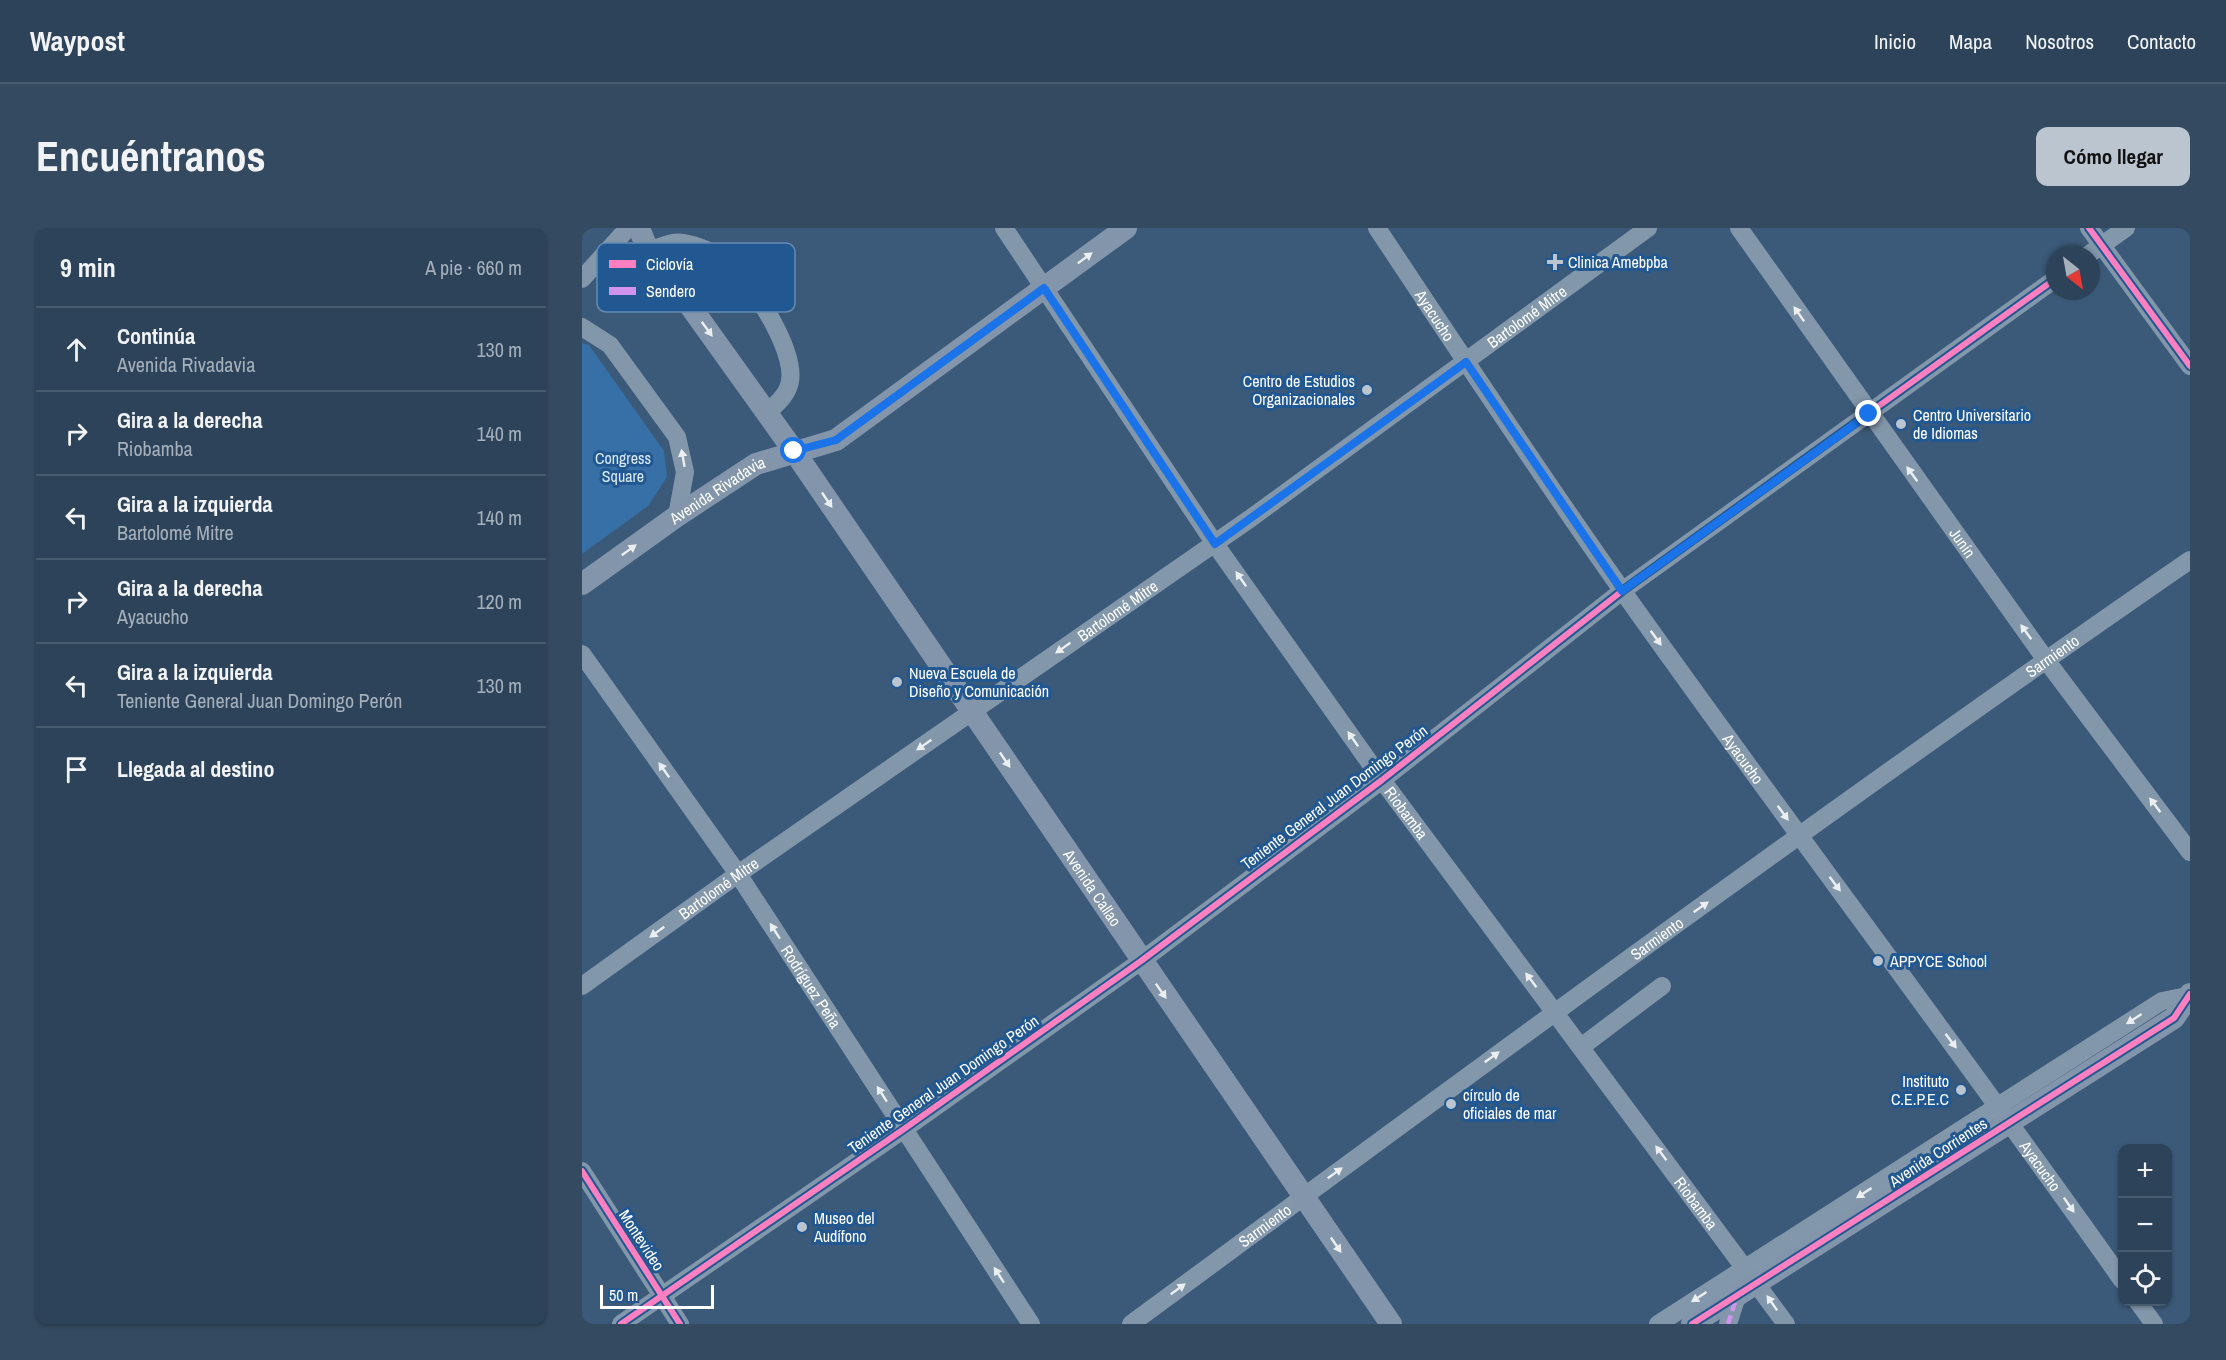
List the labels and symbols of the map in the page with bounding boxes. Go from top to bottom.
legend [597,243,795,312]
north arrow [2046,246,2100,300]
place label: Clinica Amebpba [1568,251,1669,273]
one-way arrow [1076,252,1092,264]
text: Ciclovía [646,253,694,275]
marker: Clinica Amebpba [1546,253,1564,271]
text: Sendero [646,280,696,302]
street label: Bartolomé Mitre [1483,280,1571,353]
street label: Ayacucho [1409,285,1460,345]
one-way arrow [1793,307,1805,323]
one-way arrow [700,321,712,336]
place label: Centro de Estudios Organizacionales [1243,370,1355,410]
marker: Centro de Estudios Organizacionales [1360,383,1374,397]
route end [1855,400,1881,426]
place label: Centro Universitario de Idiomas [1913,404,2031,444]
marker: Centro Universitario de Idiomas [1894,417,1908,431]
route start [780,437,806,463]
park label: Congress Square [595,447,651,487]
one-way arrow [678,449,687,468]
street label: Avenida Rivadavia [664,451,768,530]
one-way arrow [1906,466,1918,482]
one-way arrow [821,491,833,507]
street label: Junín [1944,523,1981,562]
one-way arrow [621,544,637,556]
one-way arrow [1235,572,1247,588]
street label: Bartolomé Mitre [1073,575,1162,646]
one-way arrow [2020,624,2032,640]
one-way arrow [1650,629,1662,645]
street label: Sarmiento [2021,629,2083,682]
one-way arrow [1056,642,1072,654]
place label: Nueva Escuela de Diseño y Comunicación [909,662,1049,702]
marker: Nueva Escuela de Diseño y Comunicación [890,675,904,689]
street label: Teniente General Juan Domingo Perón [1236,720,1432,874]
street label: Ayacucho [1717,728,1769,788]
one-way arrow [1347,731,1359,747]
one-way arrow [916,739,933,750]
one-way arrow [999,751,1011,767]
one-way arrow [658,763,670,779]
street label: Riobamba [1380,782,1434,844]
one-way arrow [2149,797,2161,813]
one-way arrow [1776,805,1788,820]
street label: Avenida Callao [1058,844,1127,931]
street label: Bartolomé Mitre [674,852,763,924]
one-way arrow [1829,876,1841,892]
one-way arrow [1693,901,1709,913]
street label: Sarmiento [1626,912,1688,965]
one-way arrow [769,923,781,939]
one-way arrow [649,926,664,938]
street label: Rodríguez Peña [776,941,847,1033]
place label: APPYCE School [1889,950,1987,972]
marker: APPYCE School [1871,954,1885,968]
one-way arrow [1525,973,1537,989]
one-way arrow [1156,982,1167,999]
street label: Teniente General Juan Domingo Perón [843,1010,1043,1158]
one-way arrow [2126,1014,2142,1025]
one-way arrow [1945,1033,1957,1048]
one-way arrow [1484,1052,1499,1064]
place label: Instituto C.E.P.E.C [1891,1070,1949,1110]
marker: Instituto C.E.P.E.C [1954,1083,1968,1097]
place label: círculo de oficiales de mar [1463,1084,1557,1124]
one-way arrow [876,1086,887,1102]
marker: círculo de oficiales de mar [1444,1097,1458,1111]
street label: Avenida Corrientes [1884,1112,1991,1192]
street label: Ayacucho [2014,1135,2066,1196]
one-way arrow [1655,1146,1667,1161]
one-way arrow [1327,1167,1343,1179]
street label: Riobamba [1669,1172,1723,1234]
one-way arrow [1856,1187,1872,1198]
one-way arrow [2063,1196,2075,1212]
street label: Sarmiento [1234,1199,1296,1252]
street label: Montevideo [614,1205,670,1275]
place label: Museo del Audífono [813,1207,875,1247]
marker: Museo del Audífono [795,1220,809,1234]
one-way arrow [1330,1237,1341,1253]
one-way arrow [994,1267,1005,1283]
scale bar [600,1282,714,1310]
one-way arrow [1171,1284,1186,1296]
one-way arrow [1691,1292,1708,1303]
one-way arrow [1766,1296,1778,1312]

